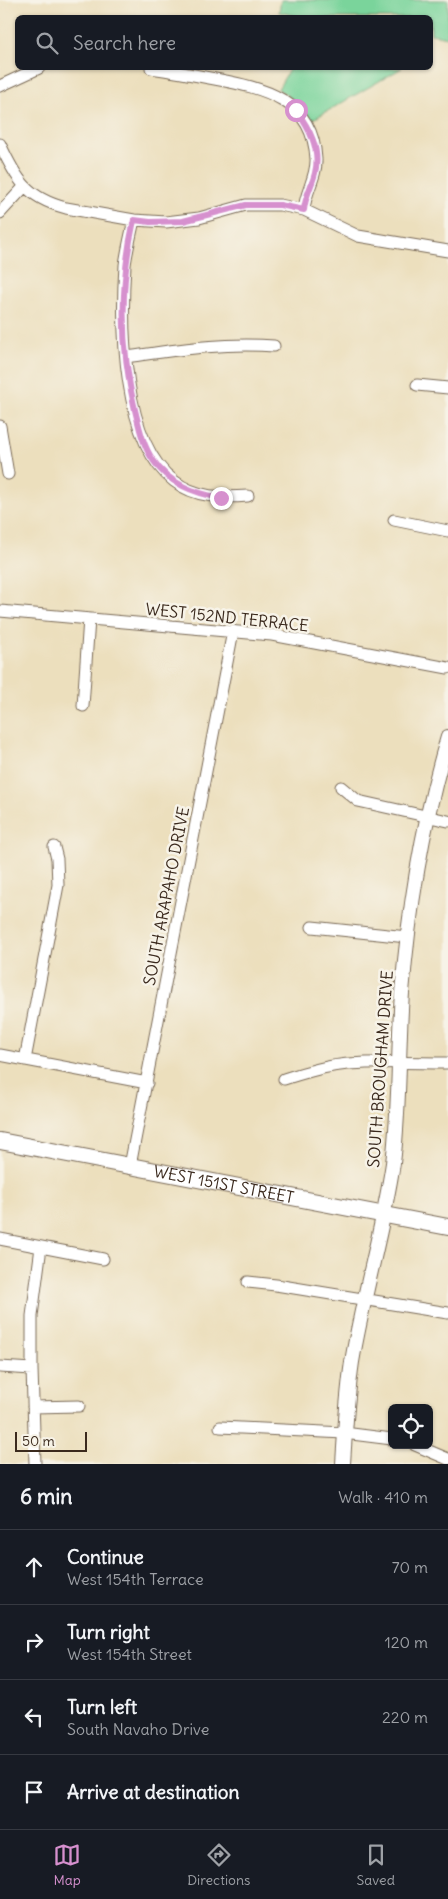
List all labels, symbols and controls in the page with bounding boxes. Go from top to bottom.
search box [15,15,433,70]
icon: search [33,29,61,57]
text: Search here [73,31,176,55]
route start [285,99,308,122]
route end [210,487,233,510]
street label: WEST 152ND TERRACE [145,599,309,635]
street label: SOUTH ARAPAHO DRIVE [139,805,193,987]
street label: SOUTH BROUGHAM DRIVE [363,970,397,1168]
street label: WEST 151ST STREET [152,1161,296,1207]
map controls [388,1404,433,1449]
button: locate [388,1404,433,1449]
scale bar [15,1429,88,1452]
text: 50 m [22,1432,55,1450]
text: 6 min [20,1483,72,1510]
text: Walk · 410 m [338,1487,428,1507]
text: Continue [67,1545,144,1569]
icon: ahead [20,1553,48,1581]
text: 70 m [392,1557,428,1577]
text: West 154th Terrace [67,1569,204,1589]
text: Turn right [67,1620,150,1644]
icon: right [20,1628,48,1656]
text: 120 m [385,1632,428,1652]
text: West 154th Street [67,1644,192,1664]
text: Turn left [67,1695,137,1719]
icon: left [20,1703,48,1731]
text: 220 m [382,1707,428,1727]
text: South Navaho Drive [67,1719,209,1739]
icon: arrive [20,1778,48,1806]
text: Arrive at destination [67,1780,240,1804]
tab: Map [53,1841,81,1889]
tab: Directions [187,1841,250,1889]
tab: Saved [357,1841,395,1889]

